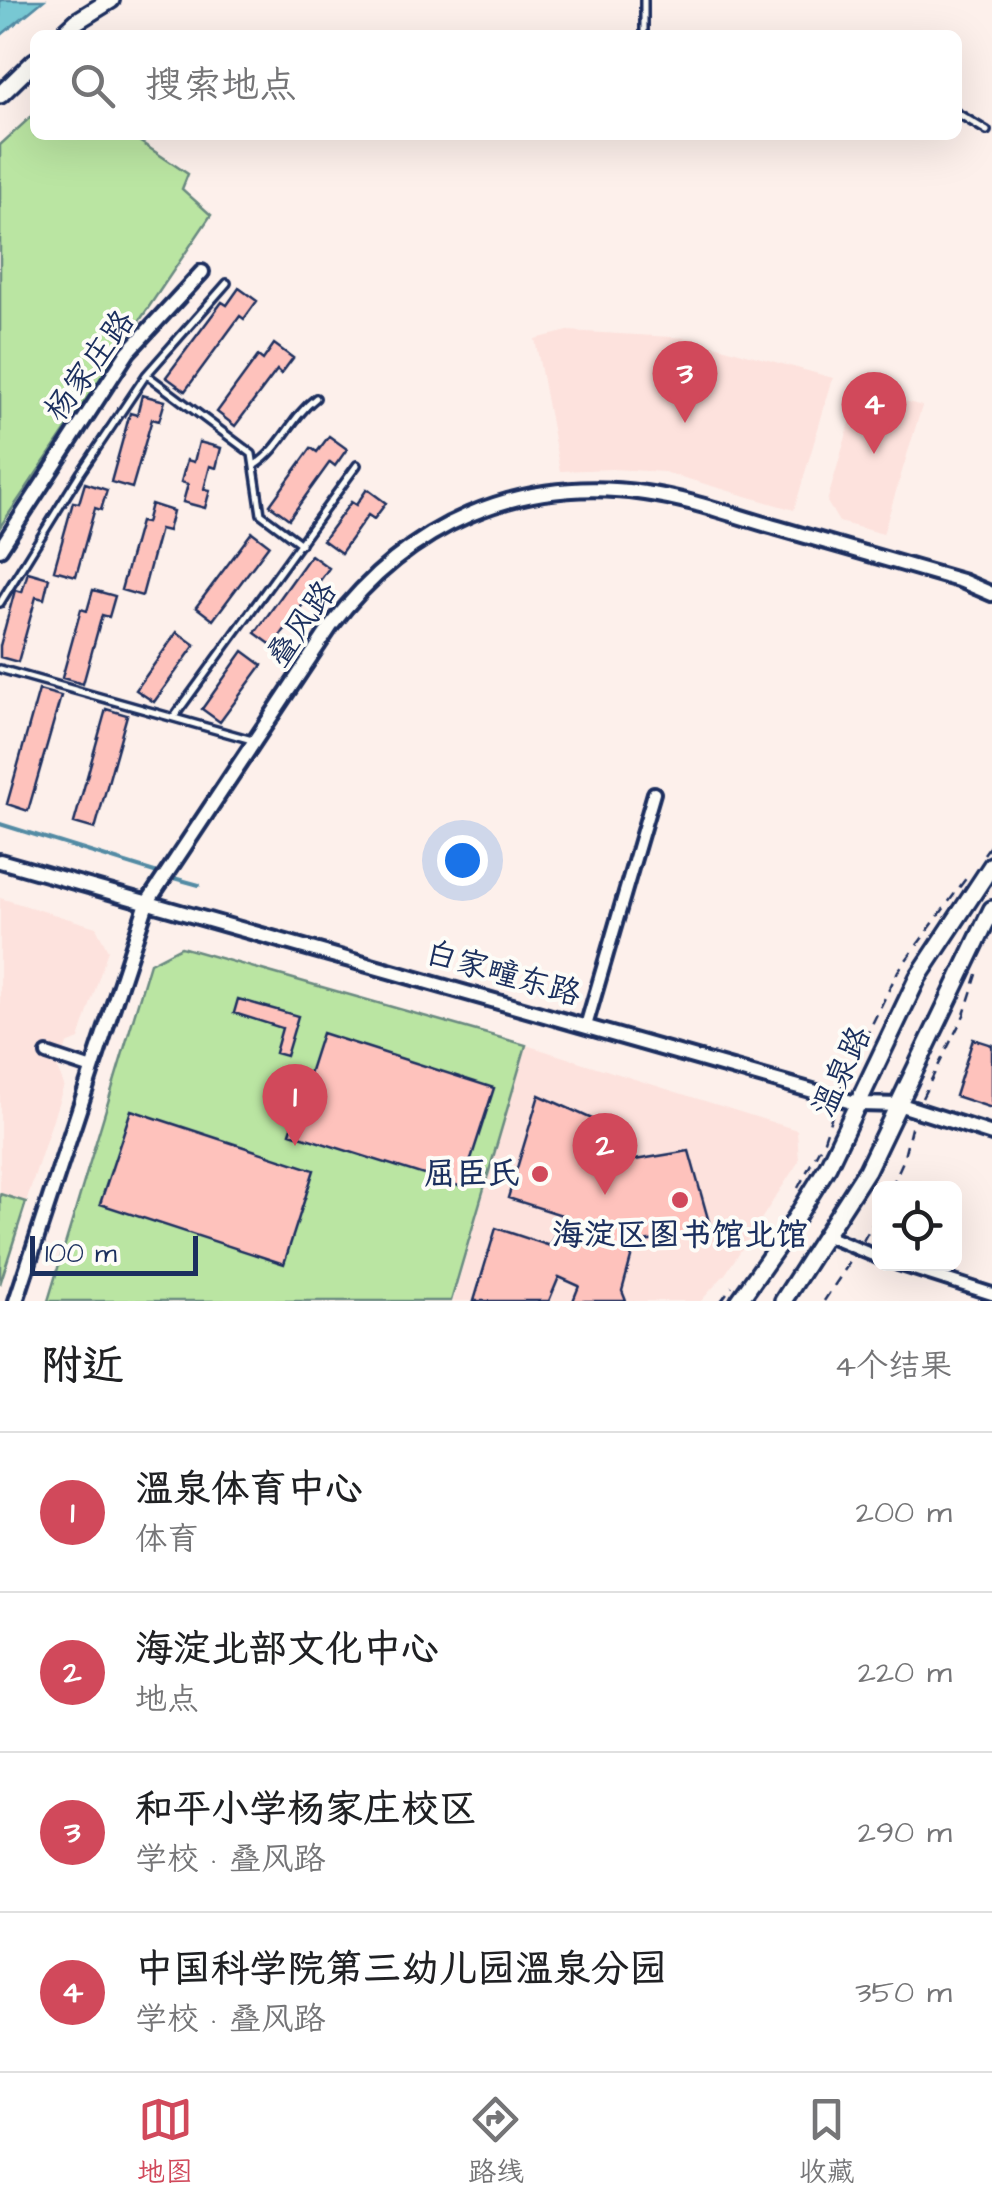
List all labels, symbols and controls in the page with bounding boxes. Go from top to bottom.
search box [30,30,962,140]
icon: search [65,58,120,113]
text: 搜索地点 [145,60,297,112]
street label: 杨家庄路 [34,301,146,431]
pin: 3 [652,340,718,423]
pin: 4 [842,372,906,454]
street label: 叠风路 [256,572,348,676]
your location [437,835,488,886]
street label: 白家疃东路 [420,930,586,1018]
street label: 温泉路 [801,1019,883,1125]
pin: 1 [262,1064,328,1146]
pin: 2 [572,1112,638,1195]
place label: 屈臣氏 [424,1152,520,1197]
marker: 屈臣氏 [529,1163,551,1185]
map controls [872,1181,962,1271]
button: locate [872,1181,962,1271]
marker: 海淀区图书馆北馆 [669,1189,691,1211]
place label: 海淀区图书馆北馆 [552,1213,808,1258]
scale bar [30,1231,198,1276]
text: 100 m [45,1234,117,1273]
text: 附近 [40,1338,124,1396]
text: 4个结果 [834,1344,952,1389]
text: 温泉体育中心 [135,1464,363,1516]
text: 1 [70,1490,75,1535]
text: 200 m [856,1490,952,1535]
text: 体育 [135,1517,199,1562]
text: 海淀北部文化中心 [135,1624,439,1676]
text: 2 [63,1650,82,1695]
text: 220 m [857,1650,952,1695]
text: 地点 [135,1677,199,1722]
text: 和平小学杨家庄校区 [135,1784,477,1836]
text: 3 [64,1810,81,1855]
text: 290 m [858,1810,952,1855]
text: 学校 · 叠风路 [135,1837,325,1882]
text: 中国科学院第三幼儿园温泉分园 [135,1944,667,1996]
text: 4 [62,1970,83,2015]
text: 350 m [855,1970,952,2015]
text: 学校 · 叠风路 [135,1997,325,2042]
tab: 地图 [137,2092,193,2192]
tab: 路线 [468,2092,524,2192]
tab: 收藏 [799,2092,855,2192]

